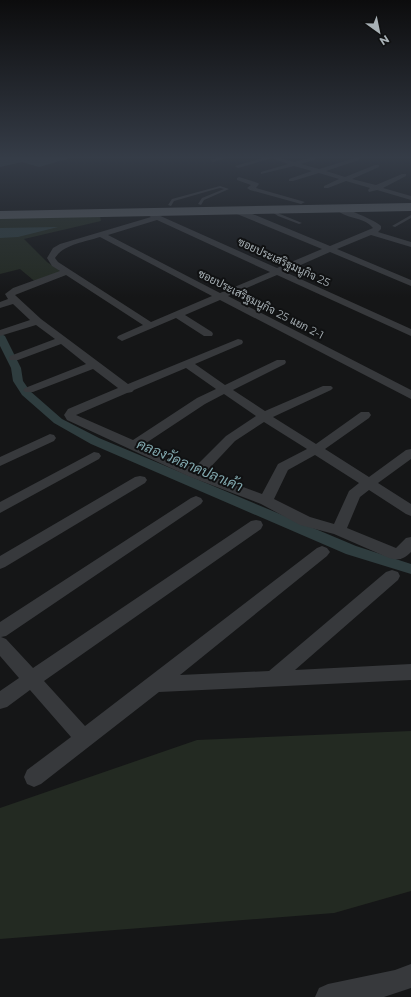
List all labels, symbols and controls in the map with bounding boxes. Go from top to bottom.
north arrow [359,12,399,52]
text: N [377,32,392,49]
street label: ซอยประเสริฐมนูกิจ 25 [235,234,333,290]
street label: ซอยประเสริฐมนูกิจ 25 แยก 2-1 [195,266,326,343]
water label: คลองวัดลาดปลาเค้า [134,435,246,496]

